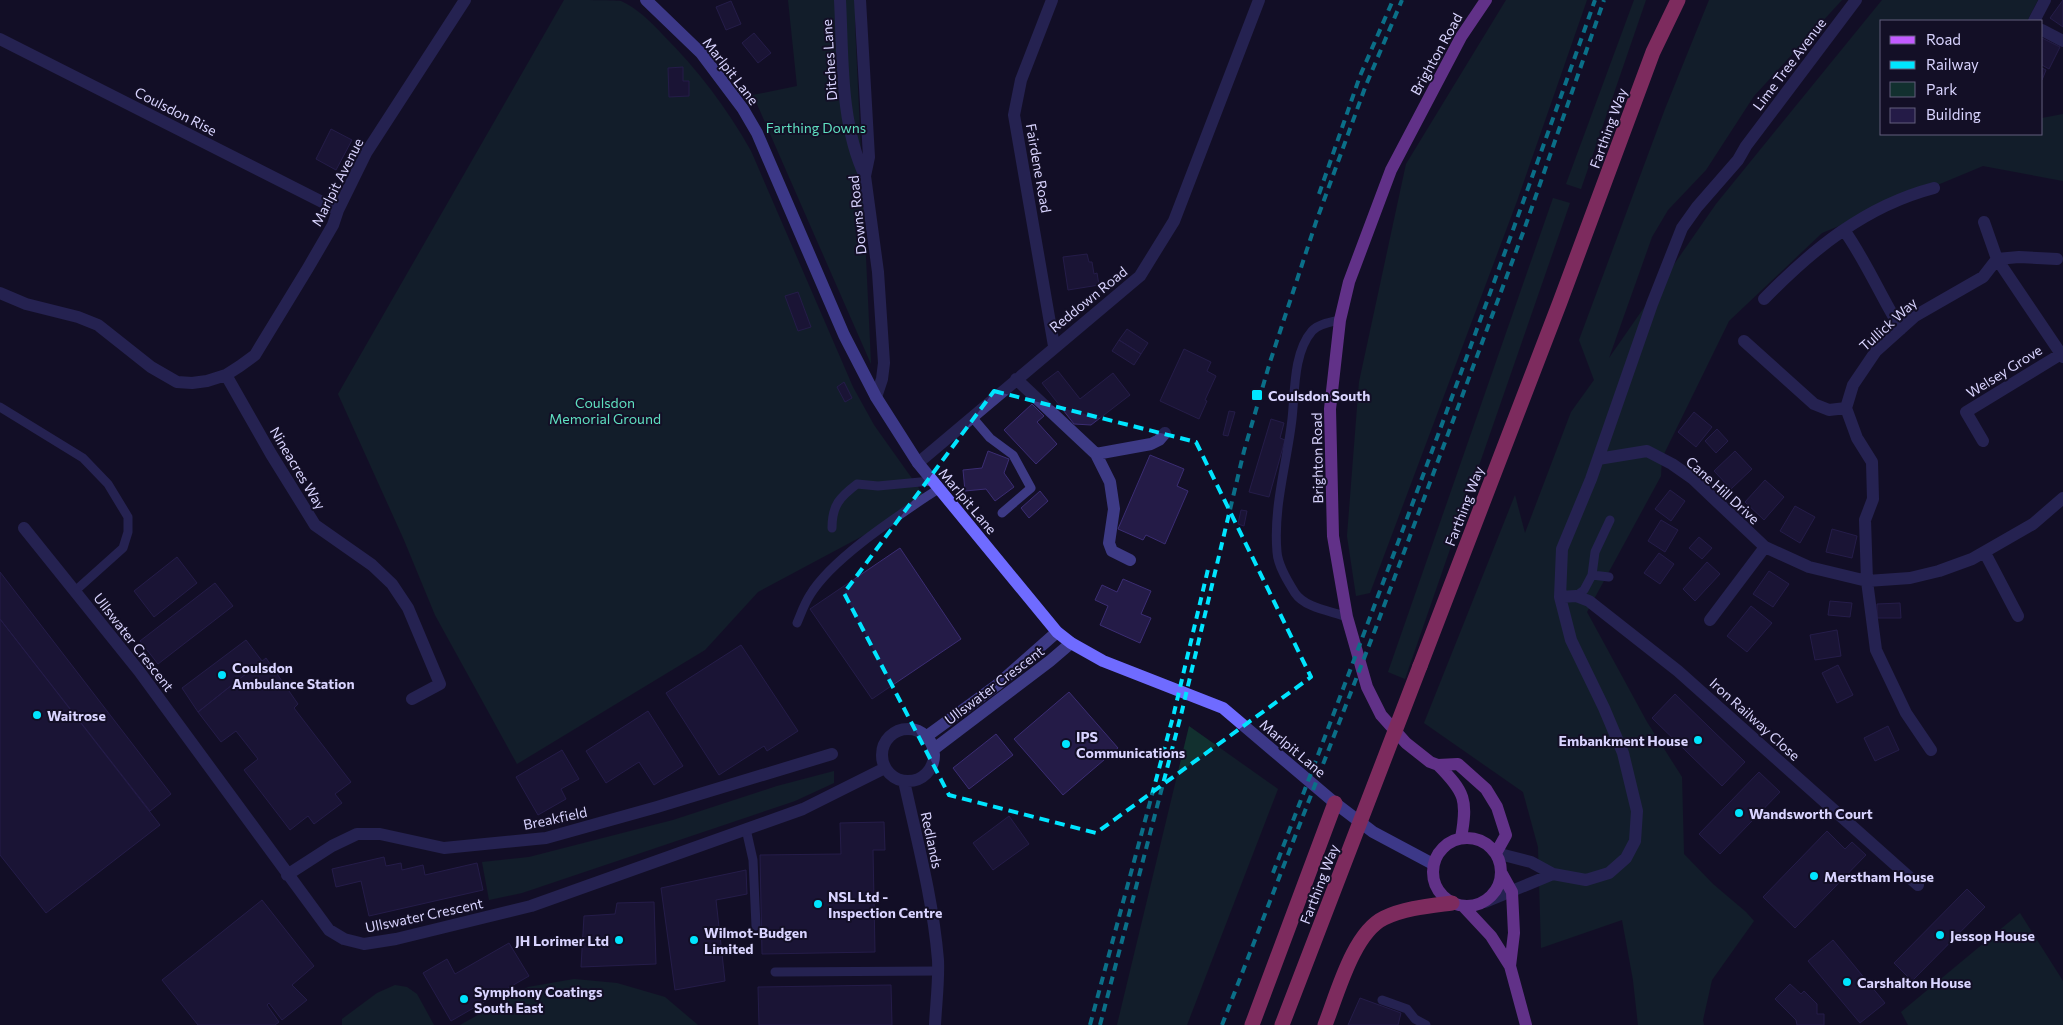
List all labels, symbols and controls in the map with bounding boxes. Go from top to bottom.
street label: Brighton Road [1406,10,1466,98]
street label: Lime Tree Avenue [1749,14,1829,114]
street label: Ditches Lane [818,19,840,101]
legend [1880,20,2043,135]
text: Road [1926,30,1961,48]
street label: Marlpit Lane [699,34,763,108]
text: Railway [1926,55,1979,73]
text: Park [1926,80,1957,98]
street label: Coulsdon Rise [132,83,220,139]
street label: Farthing Way [1586,86,1630,170]
text: Building [1926,105,1981,123]
park label: Farthing Downs [766,119,866,136]
street label: Fairdene Road [1023,122,1055,214]
street label: Marlpit Avenue [307,135,367,229]
street label: Downs Road [844,175,870,255]
street label: Reddown Road [1046,262,1130,336]
street label: Tullick Way [1856,294,1920,354]
street label: Welsey Grove [1963,341,2045,401]
place label: Coulsdon South [1268,387,1370,404]
marker: Coulsdon South [1250,388,1264,402]
park label: Coulsdon Memorial Ground [549,394,661,427]
street label: Brighton Road [1308,412,1326,504]
street label: Nineacres Way [267,424,329,512]
street label: Cane Hill Drive [1683,453,1763,527]
street label: Farthing Way [1441,464,1487,548]
street label: Marlpit Lane [936,465,1000,537]
street label: Ullswater Crescent [90,589,178,695]
street label: Ullswater Crescent [941,642,1047,728]
place label: Coulsdon Ambulance Station [232,659,355,692]
marker: Coulsdon Ambulance Station [216,669,228,681]
street label: Iron Railway Close [1706,674,1804,764]
place label: Waitrose [47,707,106,724]
marker: Waitrose [31,709,43,721]
street label: Marlpit Lane [1257,716,1329,780]
place label: IPS Communications [1076,728,1186,761]
place label: Embankment House [1559,732,1688,749]
marker: Embankment House [1692,734,1704,746]
marker: IPS Communications [1060,738,1072,750]
street label: Breakfield [522,803,588,833]
place label: Wandsworth Court [1749,805,1873,822]
marker: Wandsworth Court [1733,807,1745,819]
street label: Redlands [918,810,946,870]
street label: Farthing Way [1296,842,1342,926]
place label: Merstham House [1824,868,1934,885]
marker: Merstham House [1808,870,1820,882]
place label: NSL Ltd - Inspection Centre [828,888,942,921]
street label: Ullswater Crescent [364,894,485,936]
marker: NSL Ltd - Inspection Centre [812,898,824,910]
place label: Wilmot-Budgen Limited [704,924,807,957]
place label: Jessop House [1950,927,2035,944]
marker: Jessop House [1934,929,1946,941]
place label: JH Lorimer Ltd [515,932,609,949]
marker: JH Lorimer Ltd [613,934,625,946]
marker: Wilmot-Budgen Limited [688,934,700,946]
place label: Carshalton House [1857,974,1971,991]
marker: Carshalton House [1841,976,1853,988]
place label: Symphony Coatings South East [474,983,603,1016]
marker: Symphony Coatings South East [458,993,470,1005]

